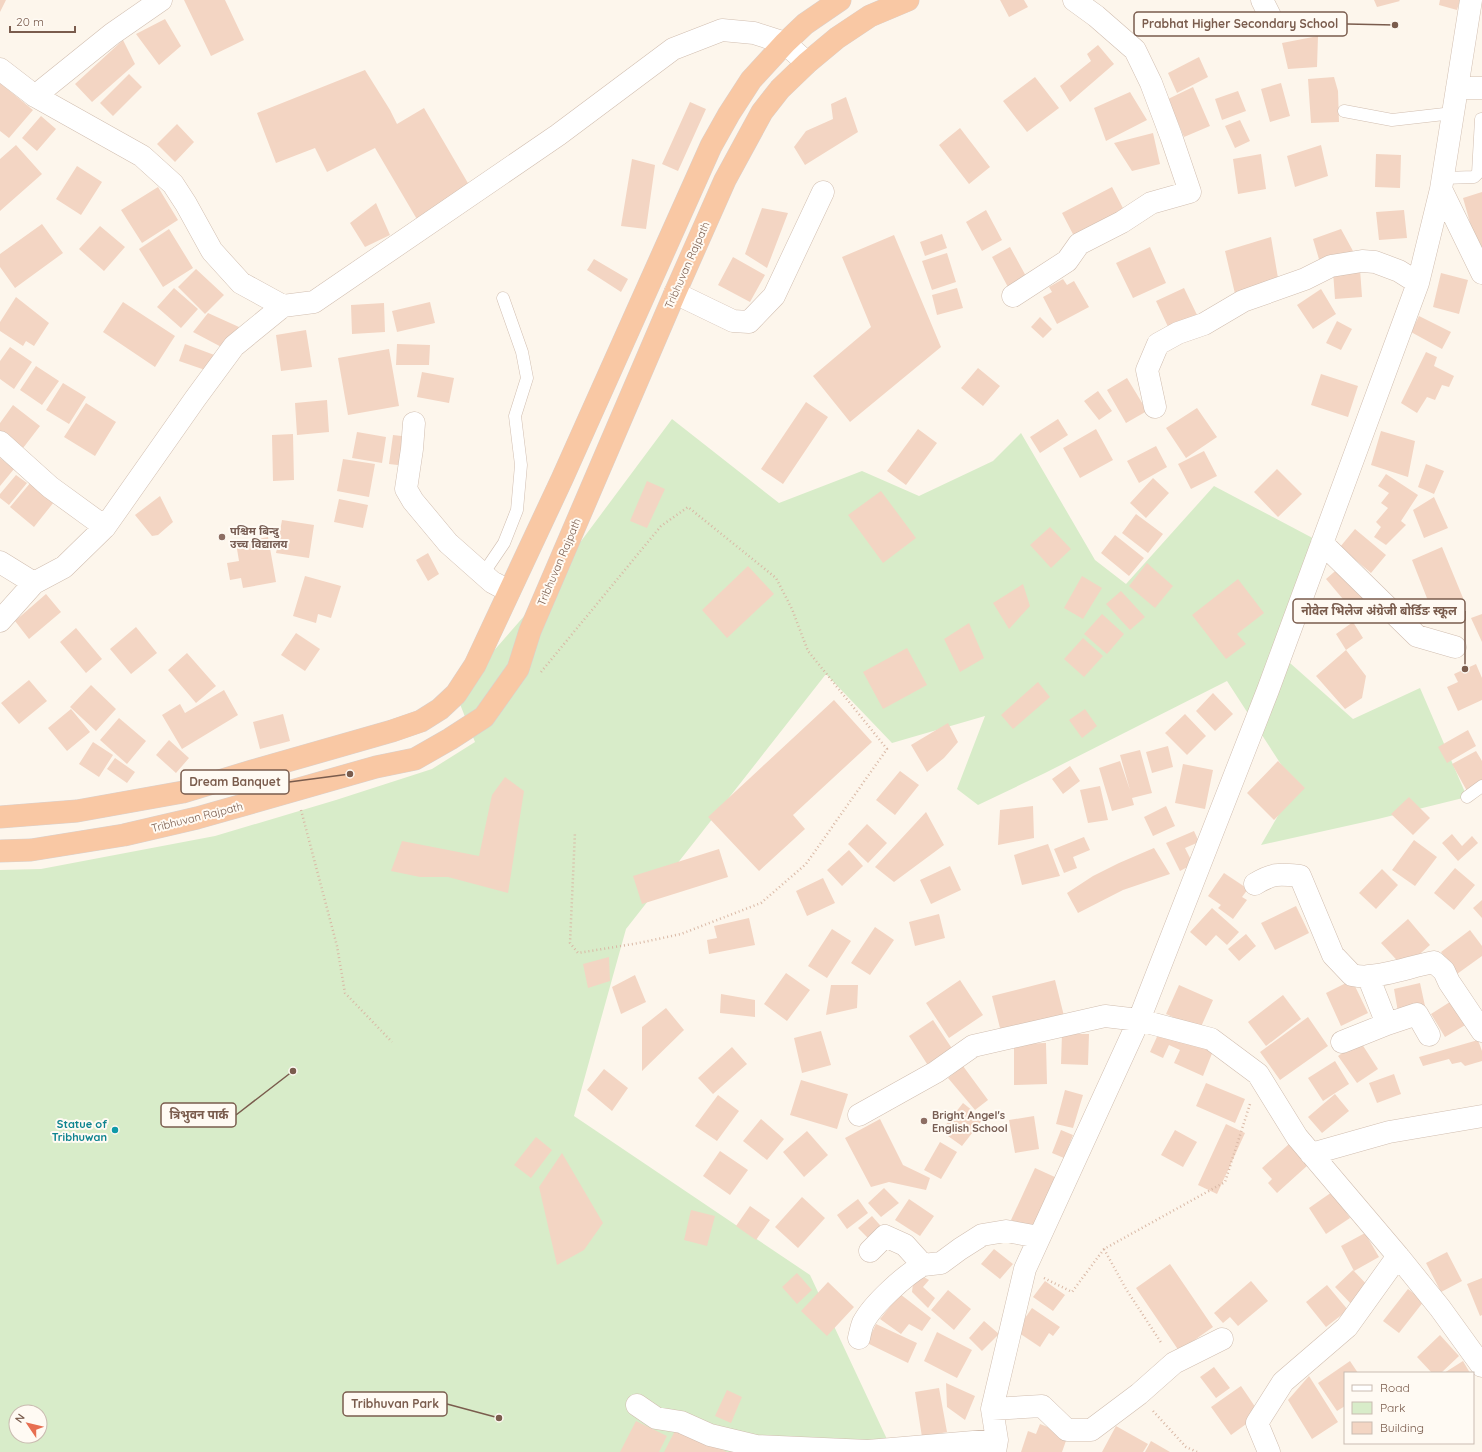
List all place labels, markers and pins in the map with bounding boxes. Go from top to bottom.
callout: Prabhat Higher Secondary School [1134,12,1347,36]
place label: पश्चिम बिन्दु उच्च विद्यालय [230,524,289,551]
marker: पश्चिम बिन्दु उच्च विद्यालय [217,532,227,542]
callout: नोवेल भिलेज अंग्रेजी बोर्डिङ स्कूल [1293,599,1465,623]
callout: Dream Banquet [181,770,289,794]
callout: त्रिभुवन पार्क [161,1103,236,1127]
place label: Bright Angel's English School [932,1108,1008,1135]
marker: Bright Angel's English School [919,1116,929,1126]
place label: Statue of Tribhuwan [52,1117,107,1144]
marker: Statue of Tribhuwan [110,1125,120,1135]
callout: Tribhuvan Park [343,1392,447,1416]

